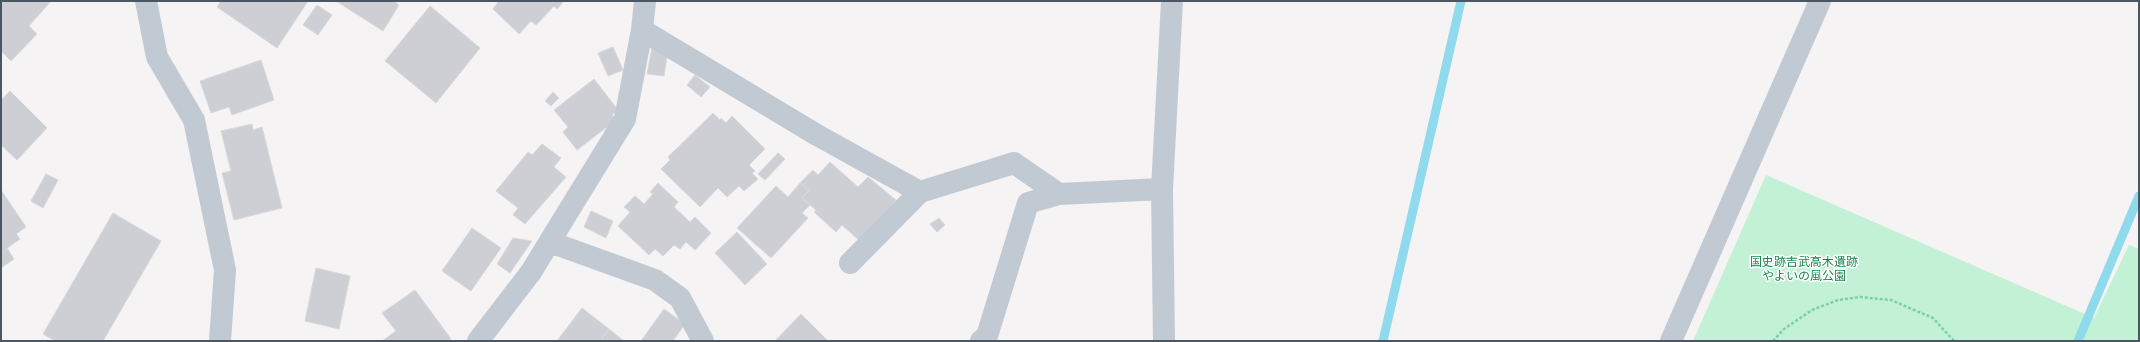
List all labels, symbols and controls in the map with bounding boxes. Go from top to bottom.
park label: 国史跡吉武高木遺跡 やよいの風公園 [1750,255,1858,284]

